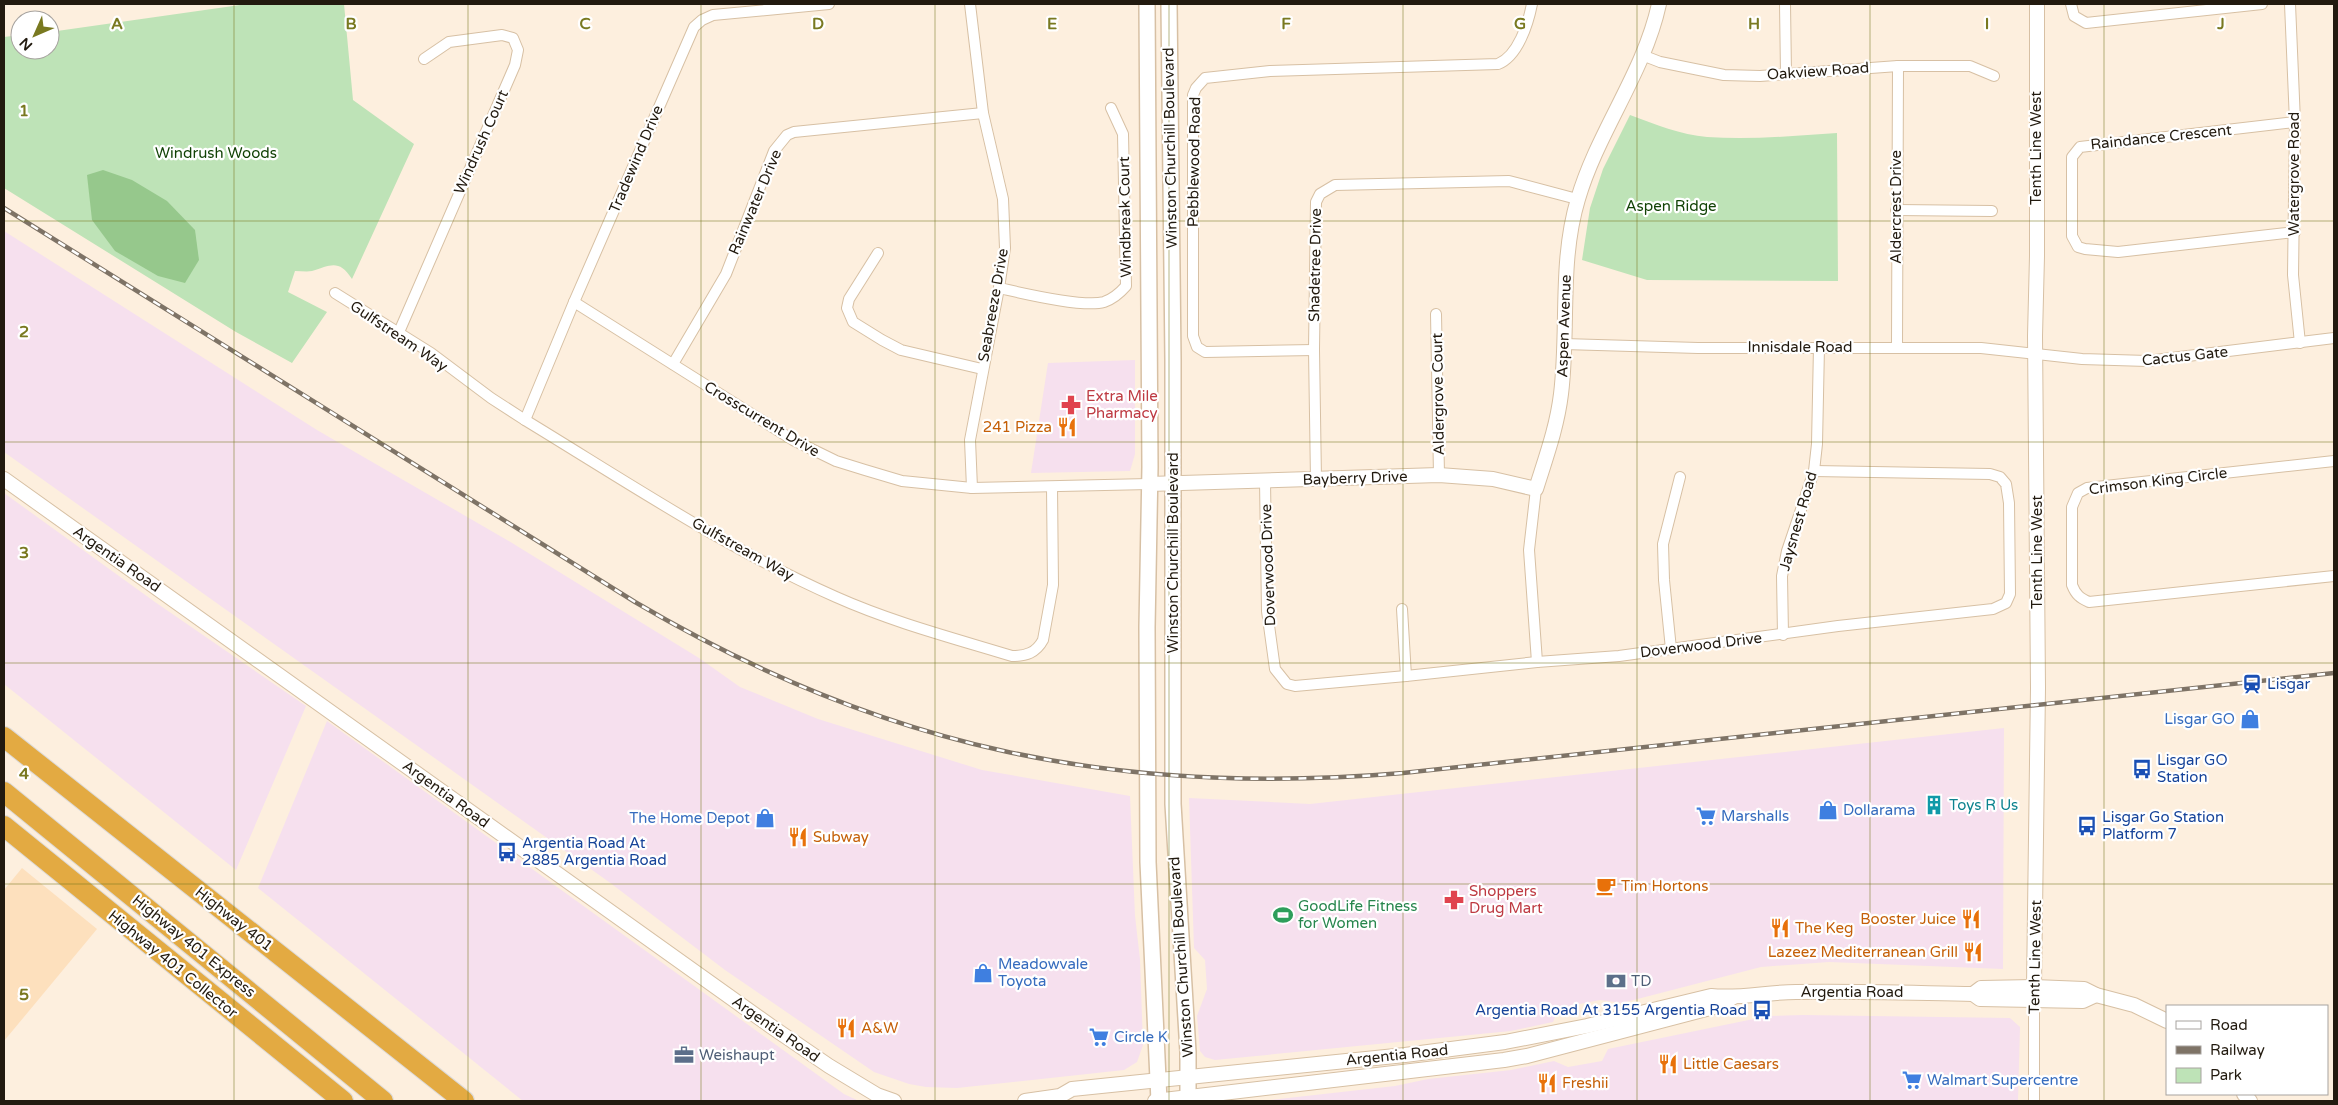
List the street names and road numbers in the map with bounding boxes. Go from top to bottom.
street label: Winston Churchill Boulevard [1159,47,1181,249]
street label: Oakview Road [1766,58,1870,84]
street label: Windrush Court [450,87,512,197]
street label: Tenth Line West [2027,91,2045,205]
street label: Pebblewood Road [1184,97,1204,227]
street label: Tradewind Drive [605,102,667,216]
street label: Watergrove Road [2285,112,2303,236]
street label: Raindance Crescent [2089,121,2233,153]
street label: Rainwater Drive [725,147,785,257]
street label: Aldercrest Drive [1887,150,1905,264]
street label: Windbreak Court [1115,156,1135,278]
street label: Shadetree Drive [1305,208,1325,322]
street label: Seabreeze Drive [974,247,1012,363]
street label: Aspen Avenue [1553,274,1575,378]
street label: Gulfstream Way [347,297,451,375]
street label: Aldergrove Court [1428,332,1448,455]
street label: Innisdale Road [1747,338,1853,356]
street label: Cactus Gate [2141,343,2229,369]
street label: Crosscurrent Drive [701,377,823,461]
street label: Winston Churchill Boulevard [1164,452,1182,654]
street label: Crimson King Circle [2088,464,2228,498]
street label: Bayberry Drive [1302,467,1408,489]
street label: Jaysnest Road [1775,469,1821,573]
street label: Tenth Line West [2028,495,2046,609]
street label: Doverwood Drive [1257,504,1279,626]
street label: Gulfstream Way [689,514,797,584]
street label: Argentia Road [70,522,164,596]
street label: Doverwood Drive [1639,629,1763,661]
street label: Argentia Road [399,756,493,832]
street label: Winston Churchill Boulevard [1165,856,1197,1058]
street label: Highway 401 [192,883,276,955]
street label: Highway 401 Express [129,891,259,1001]
street label: Tenth Line West [2025,900,2045,1014]
street label: Highway 401 Collector [105,906,242,1022]
street label: Argentia Road [1800,983,1904,1001]
street label: Argentia Road [729,992,823,1066]
street label: Argentia Road [1345,1041,1449,1069]

